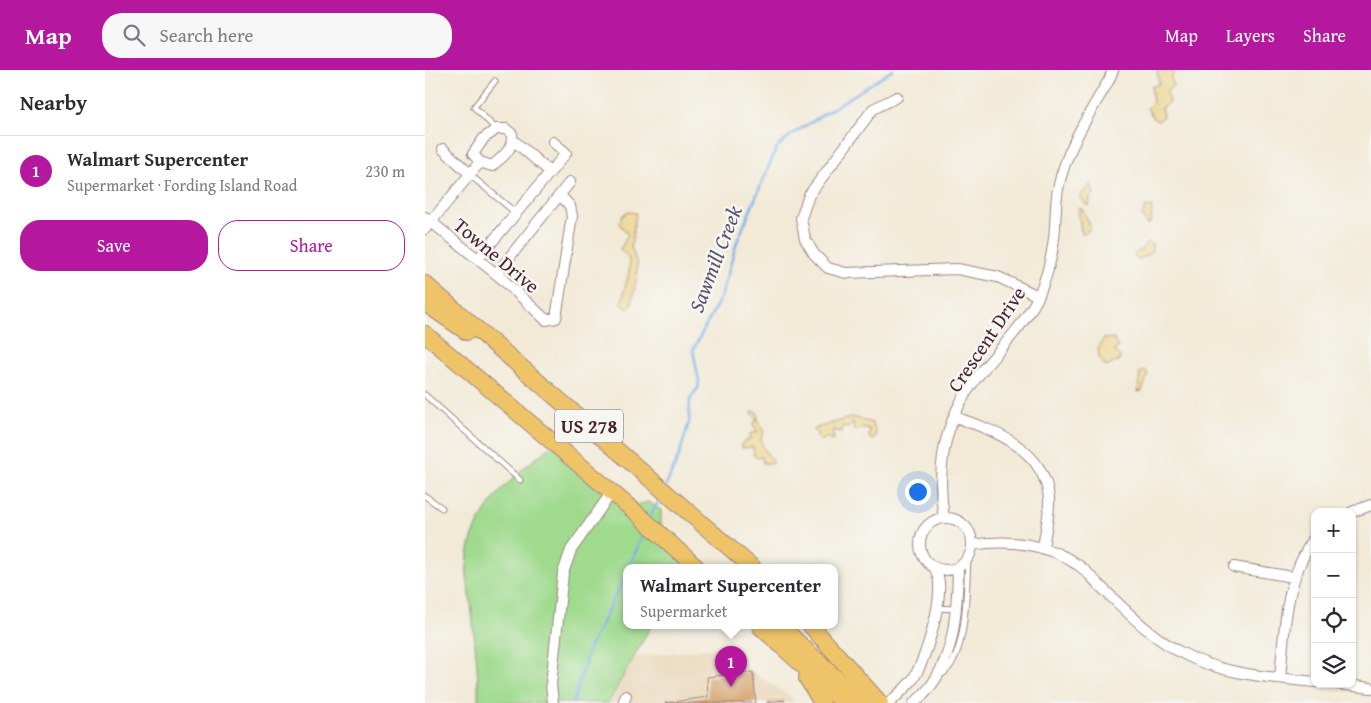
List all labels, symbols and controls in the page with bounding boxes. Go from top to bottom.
search box [102,13,452,58]
text: Map [25,18,72,53]
icon: search [120,21,148,49]
text: Search here [160,21,253,49]
text: Map [1165,22,1198,49]
text: Layers [1226,22,1275,49]
text: Share [1303,22,1346,49]
text: Nearby [20,87,87,118]
text: Walmart Supercenter [67,145,248,173]
text: 1 [32,159,40,183]
text: 230 m [365,159,405,183]
text: Supermarket · Fording Island Road [67,173,297,197]
water label: Sawmill Creek [680,201,750,317]
street label: Towne Drive [448,210,546,300]
button: Save [20,220,208,271]
button: Share [218,220,405,271]
street label: Crescent Drive [940,280,1032,398]
road number: US 278 [555,410,623,442]
your location [905,479,931,505]
map controls [1311,508,1356,688]
button: + [1311,508,1356,553]
button: − [1311,553,1356,598]
popup [623,564,838,629]
text: Walmart Supercenter [640,571,821,599]
button: locate [1311,598,1356,643]
text: Supermarket [640,599,727,623]
button: layers [1311,643,1356,688]
pin: 1 [715,646,747,687]

